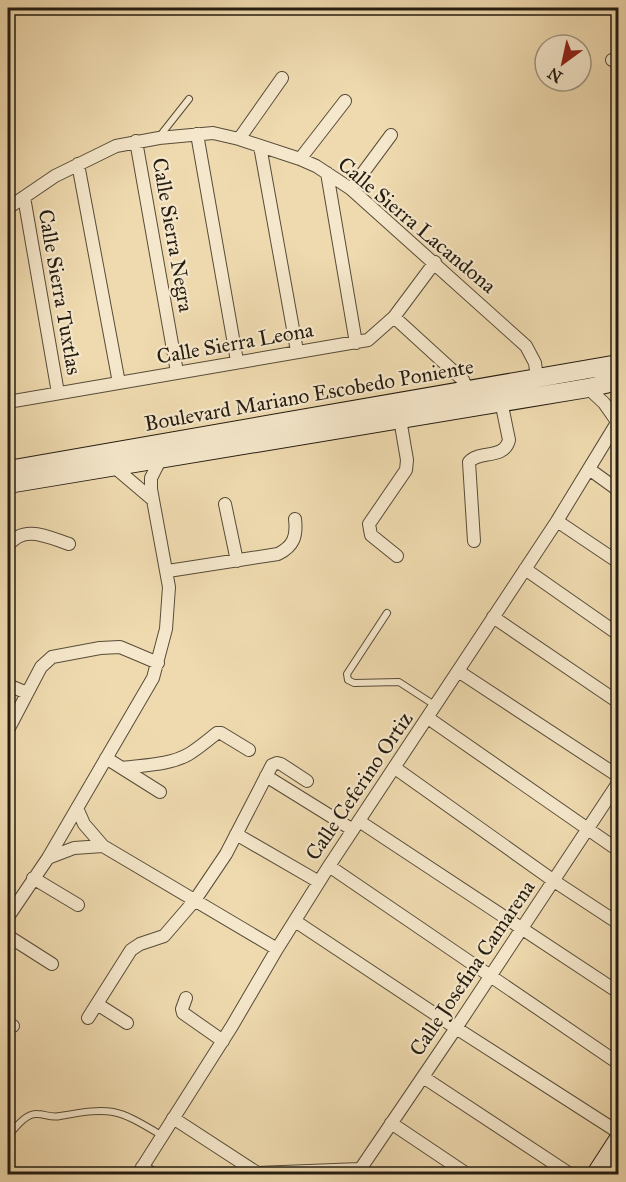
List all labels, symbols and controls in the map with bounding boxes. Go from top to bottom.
north arrow [533,33,593,93]
text: N [544,63,566,87]
street label: Calle Sierra Lacandona [333,151,501,299]
street label: Calle Sierra Negra [147,156,199,314]
street label: Calle Sierra Tuxtlas [33,207,87,377]
street label: Calle Sierra Leona [155,316,315,370]
street label: Boulevard Mariano Escobedo Poniente [142,353,476,437]
street label: Calle Ceferino Ortiz [300,707,418,865]
street label: Calle Josefina Camarena [404,875,541,1061]

